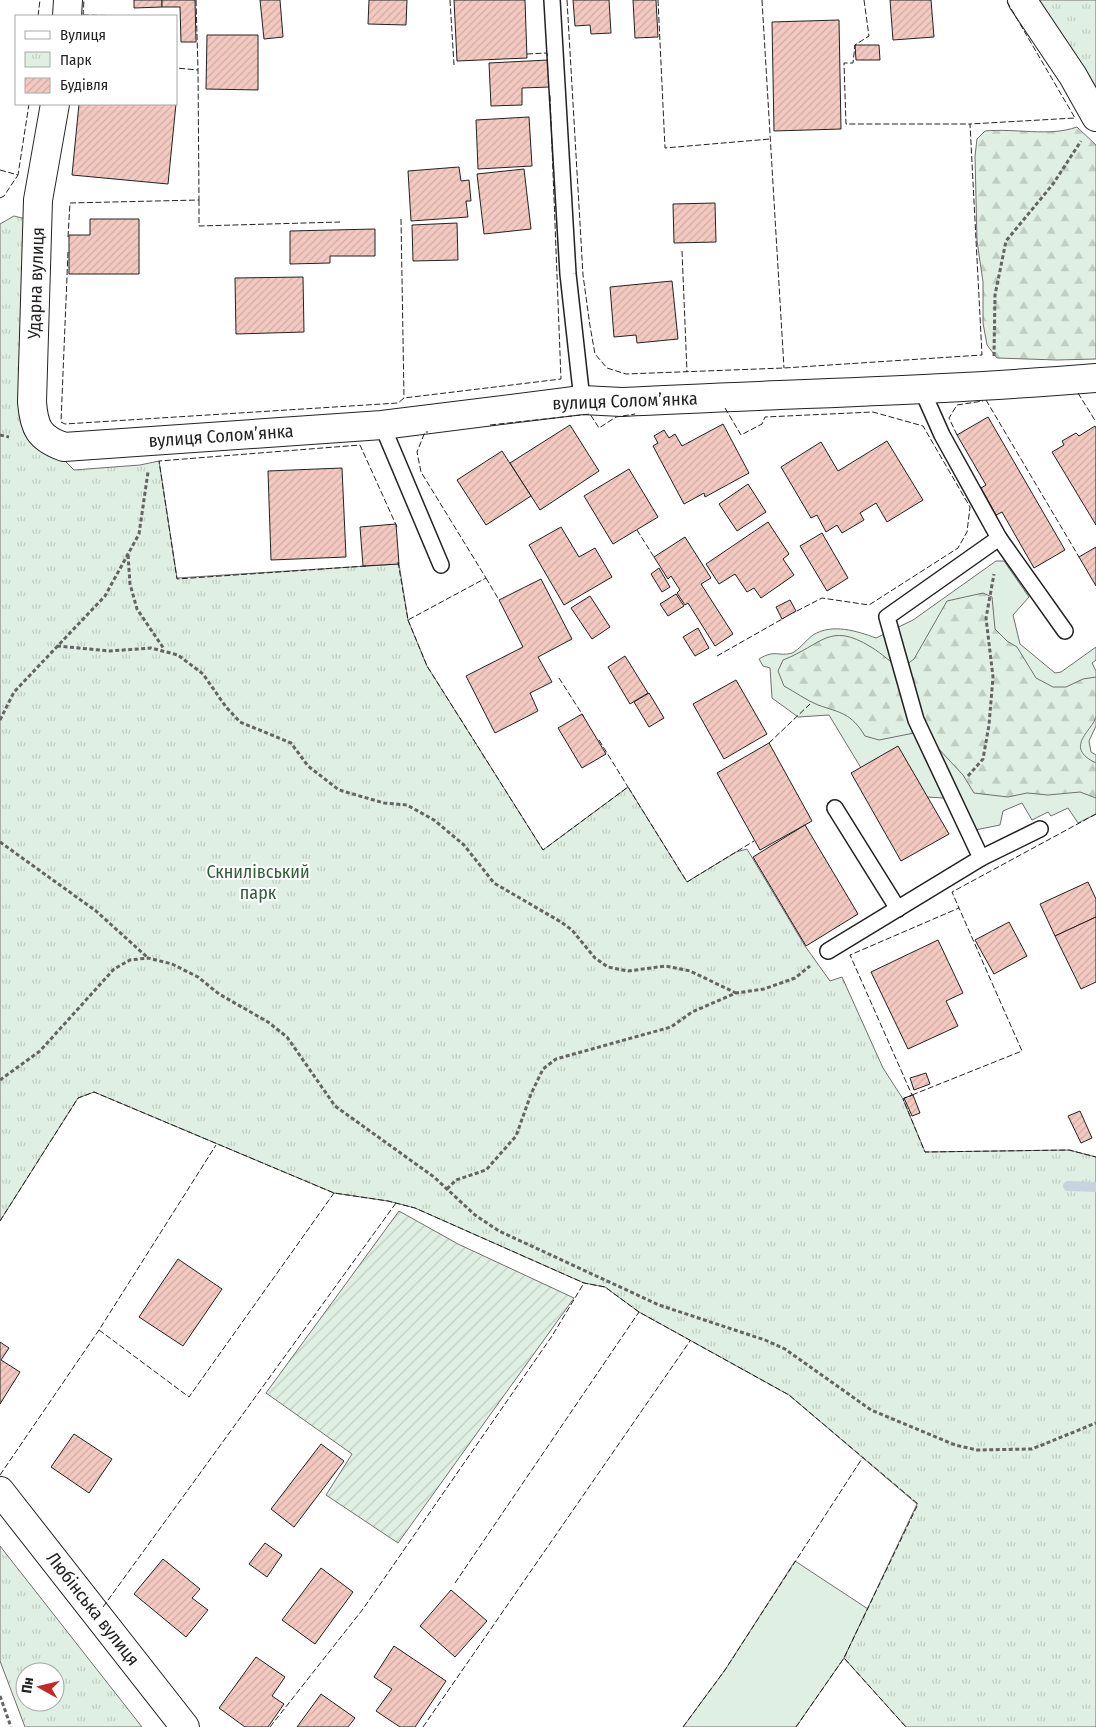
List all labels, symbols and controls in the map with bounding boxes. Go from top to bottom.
legend [15,15,178,105]
text: Вулиця [60,26,106,44]
text: Парк [60,51,91,69]
text: Будівля [60,76,108,94]
street label: Ударна вулиця [23,227,49,340]
street label: вулиця Соломʼянка [552,387,698,415]
street label: вулиця Соломʼянка [148,420,294,452]
park label: Скнилівський парк [206,861,310,904]
street label: Любінська вулиця [42,1548,144,1670]
north arrow [15,1662,65,1712]
text: Пн [18,1676,37,1694]

